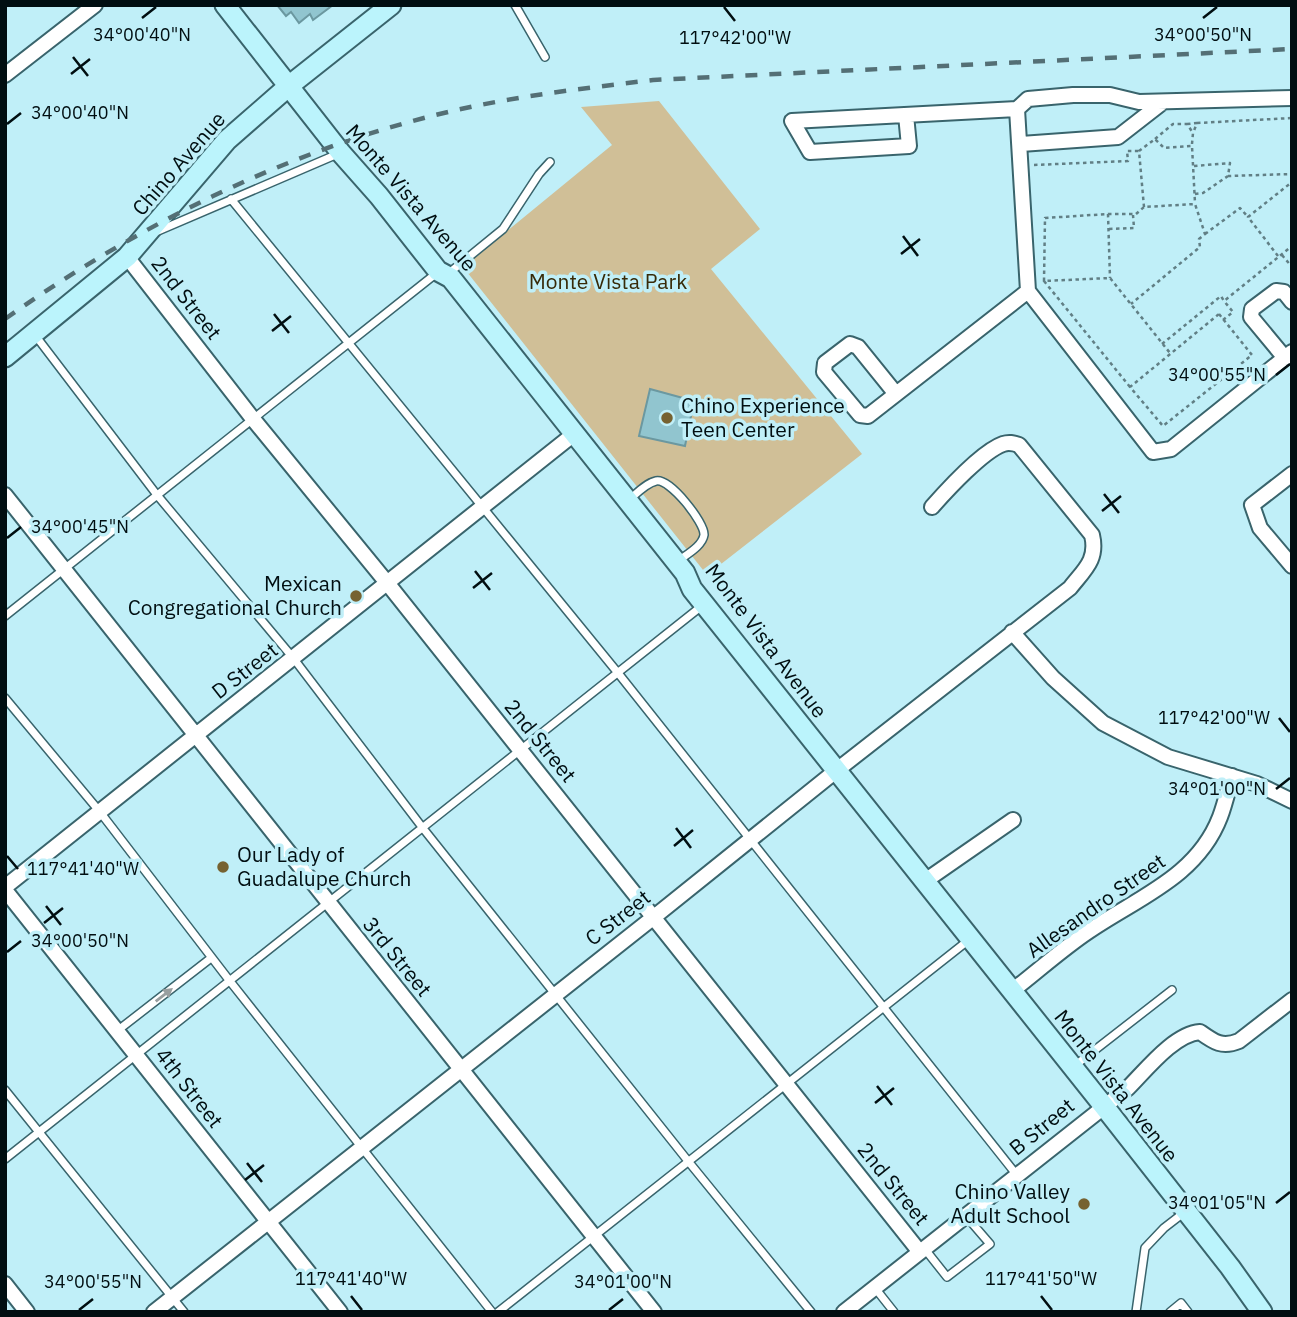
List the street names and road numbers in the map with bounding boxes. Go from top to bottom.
street label: Chino Avenue [125,105,231,221]
street label: Monte Vista Avenue [340,118,483,277]
street label: 2nd Street [145,250,228,345]
street label: Monte Vista Avenue [700,558,834,723]
street label: D Street [206,636,283,705]
street label: 2nd Street [499,693,583,788]
street label: Allesandro Street [1020,847,1171,964]
street label: C Street [579,883,656,952]
street label: 3rd Street [357,911,439,1002]
street label: Monte Vista Avenue [1048,1003,1185,1167]
street label: 4th Street [150,1042,230,1133]
street label: B Street [1003,1091,1080,1161]
street label: 2nd Street [852,1136,936,1231]

